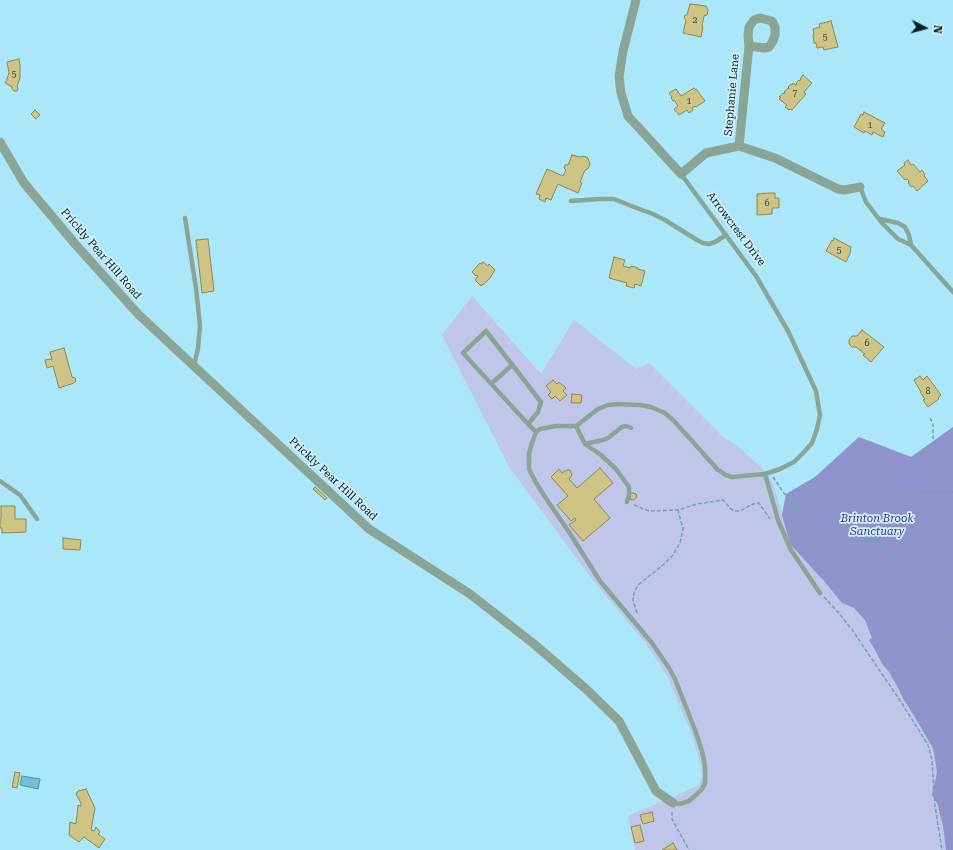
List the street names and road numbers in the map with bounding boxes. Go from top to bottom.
street label: Stephanie Lane [722,53,742,137]
street label: Arrowcrest Drive [704,189,768,269]
street label: Prickly Pear Hill Road [58,206,144,302]
street label: Prickly Pear Hill Road [286,435,380,523]

